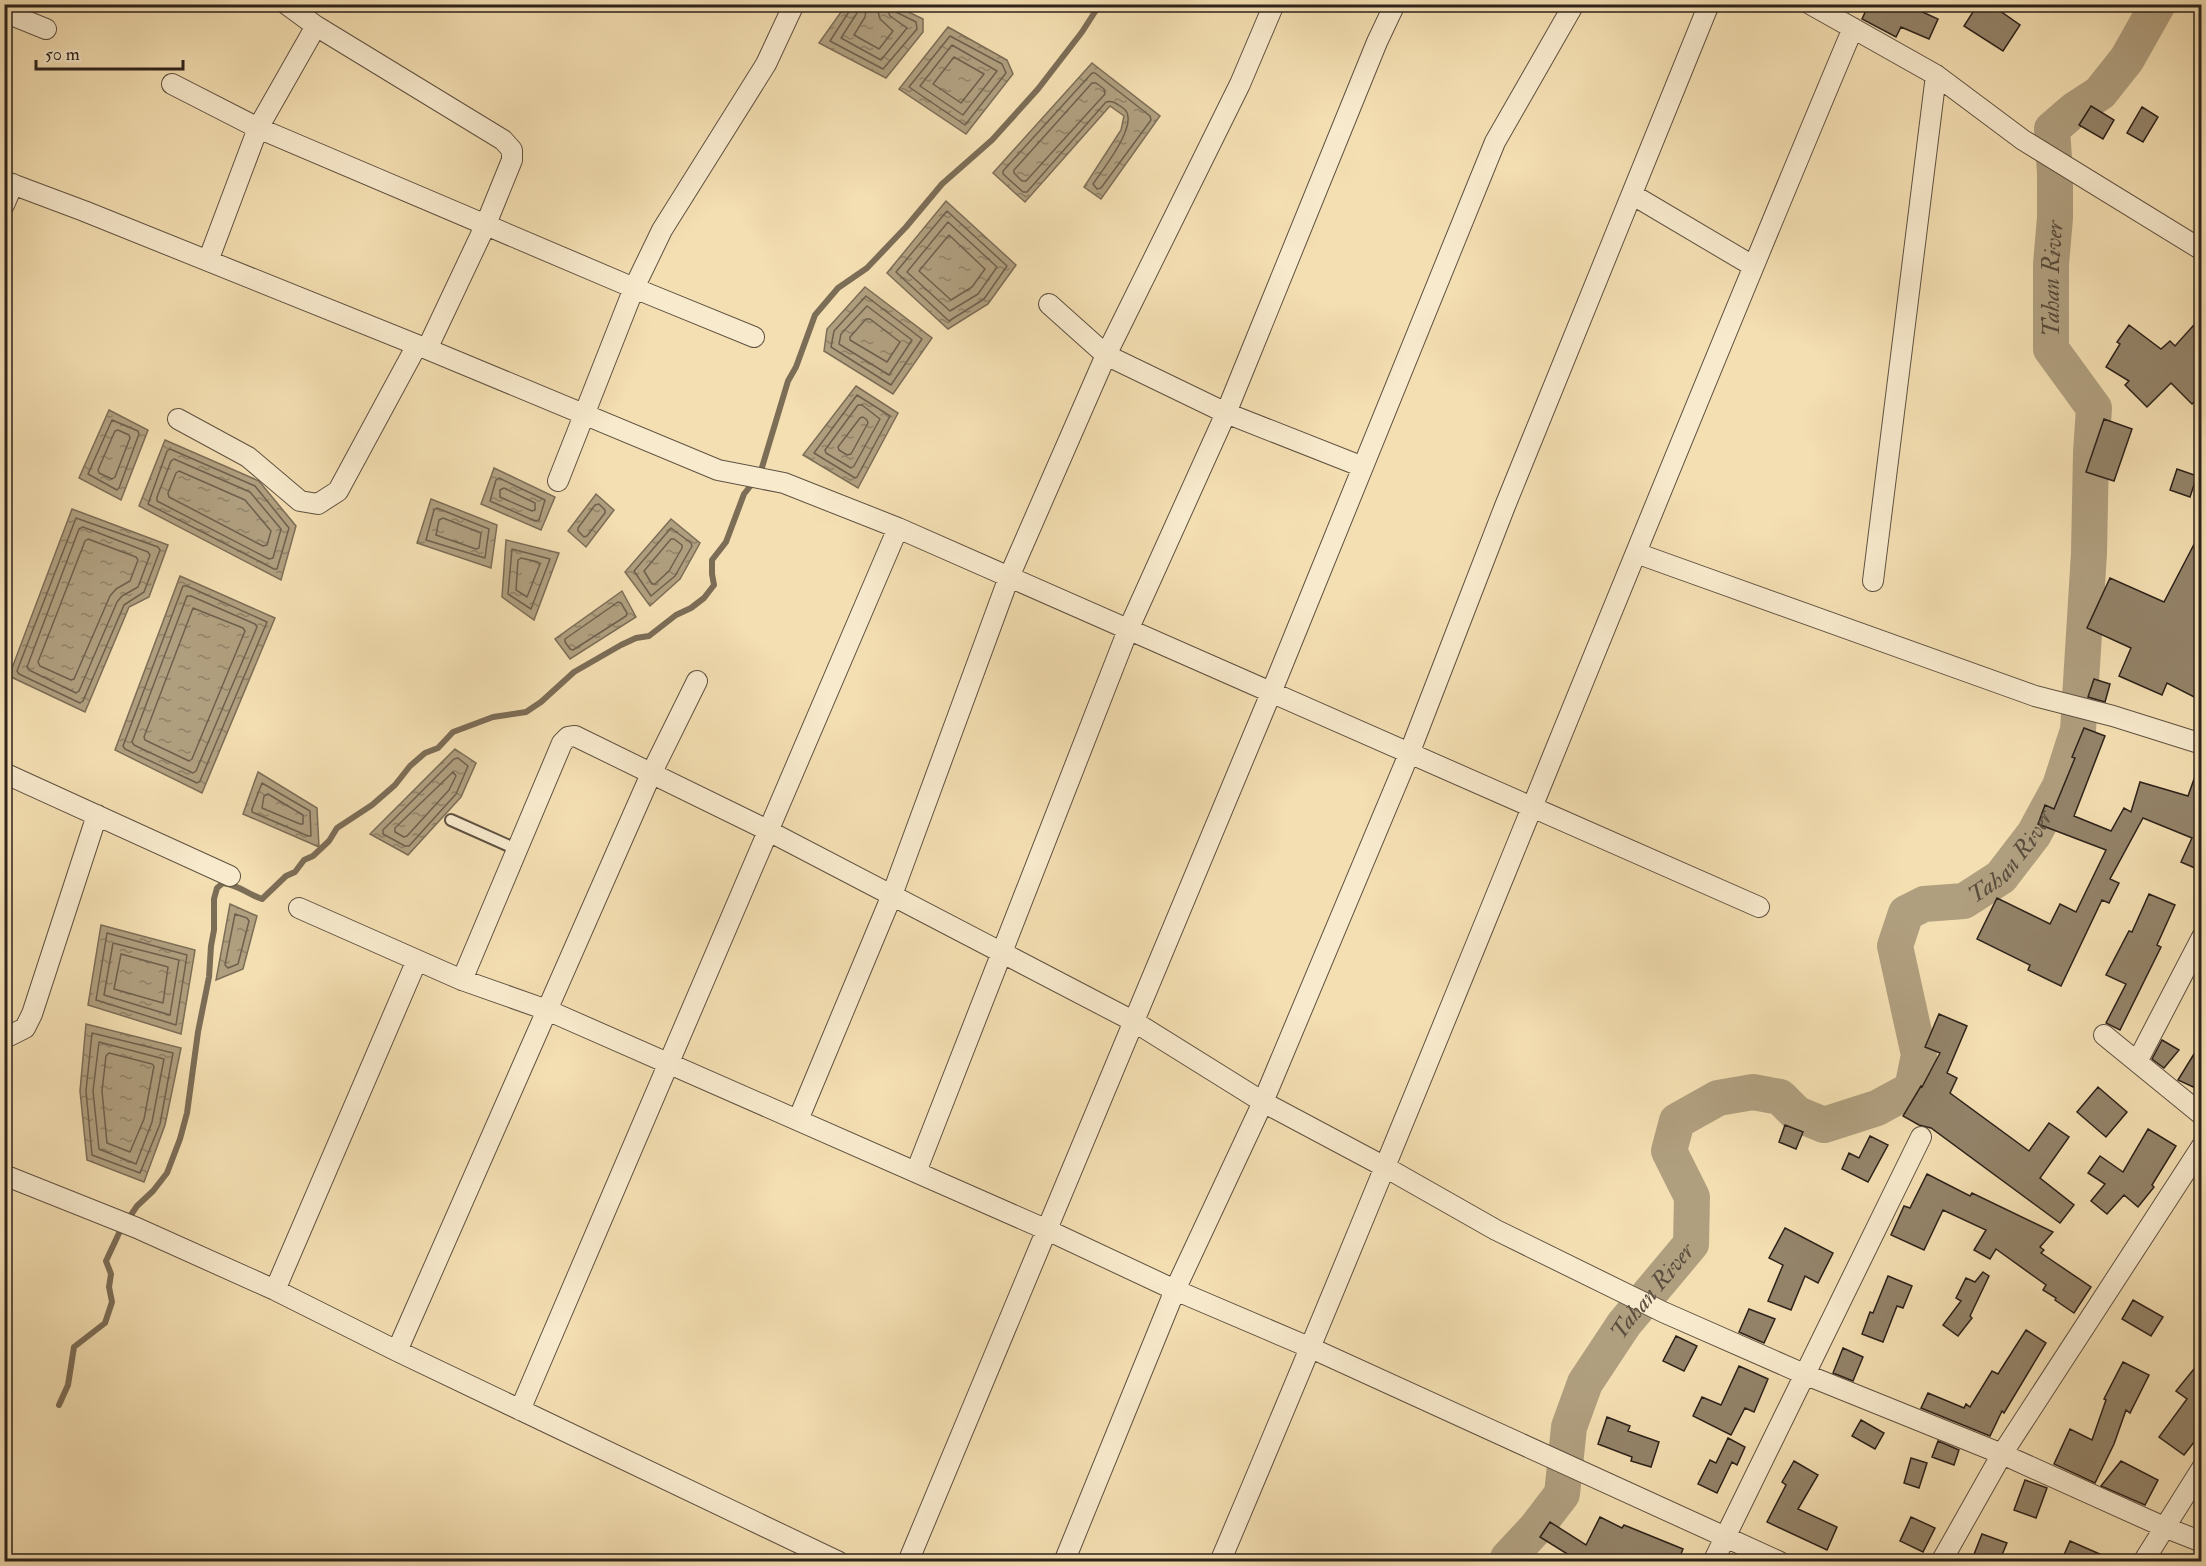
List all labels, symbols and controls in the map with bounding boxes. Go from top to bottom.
scale bar [36,33,183,71]
text: 50 m [45,43,80,66]
water label: Tahan River [2036,218,2070,337]
water label: Tahan River [1962,804,2060,910]
water label: Tahan River [1603,1236,1702,1345]

